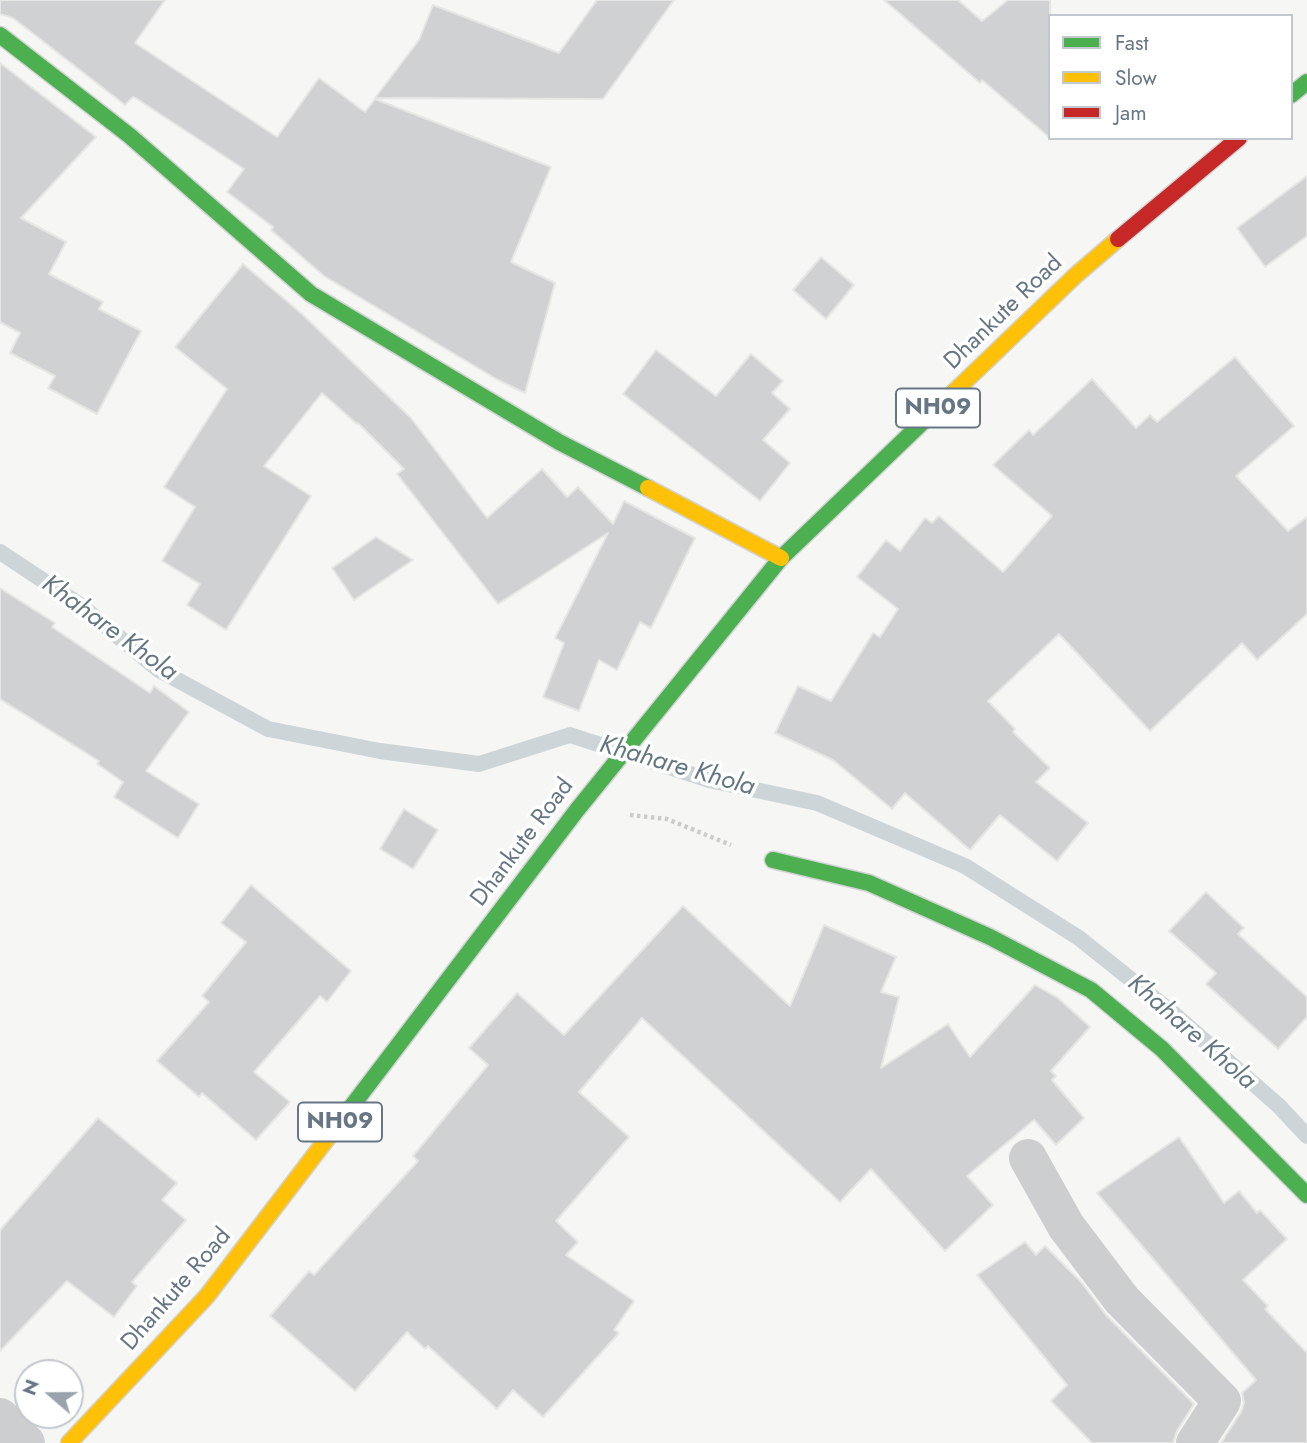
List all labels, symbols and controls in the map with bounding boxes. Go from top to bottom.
legend [1048,14,1293,140]
text: Fast [1115,28,1148,58]
text: Slow [1115,63,1157,93]
text: Jam [1115,98,1147,128]
street label: Dhankute Road [939,249,1069,377]
road number: NH09 [896,388,980,428]
water label: Khahare Khola [35,569,183,689]
water label: Khahare Khola [596,730,758,804]
street label: Dhankute Road [465,773,581,913]
water label: Khahare Khola [1120,969,1262,1097]
road number: NH09 [298,1102,382,1142]
street label: Dhankute Road [116,1223,238,1357]
north arrow [14,1359,84,1429]
text: N [15,1376,46,1399]

